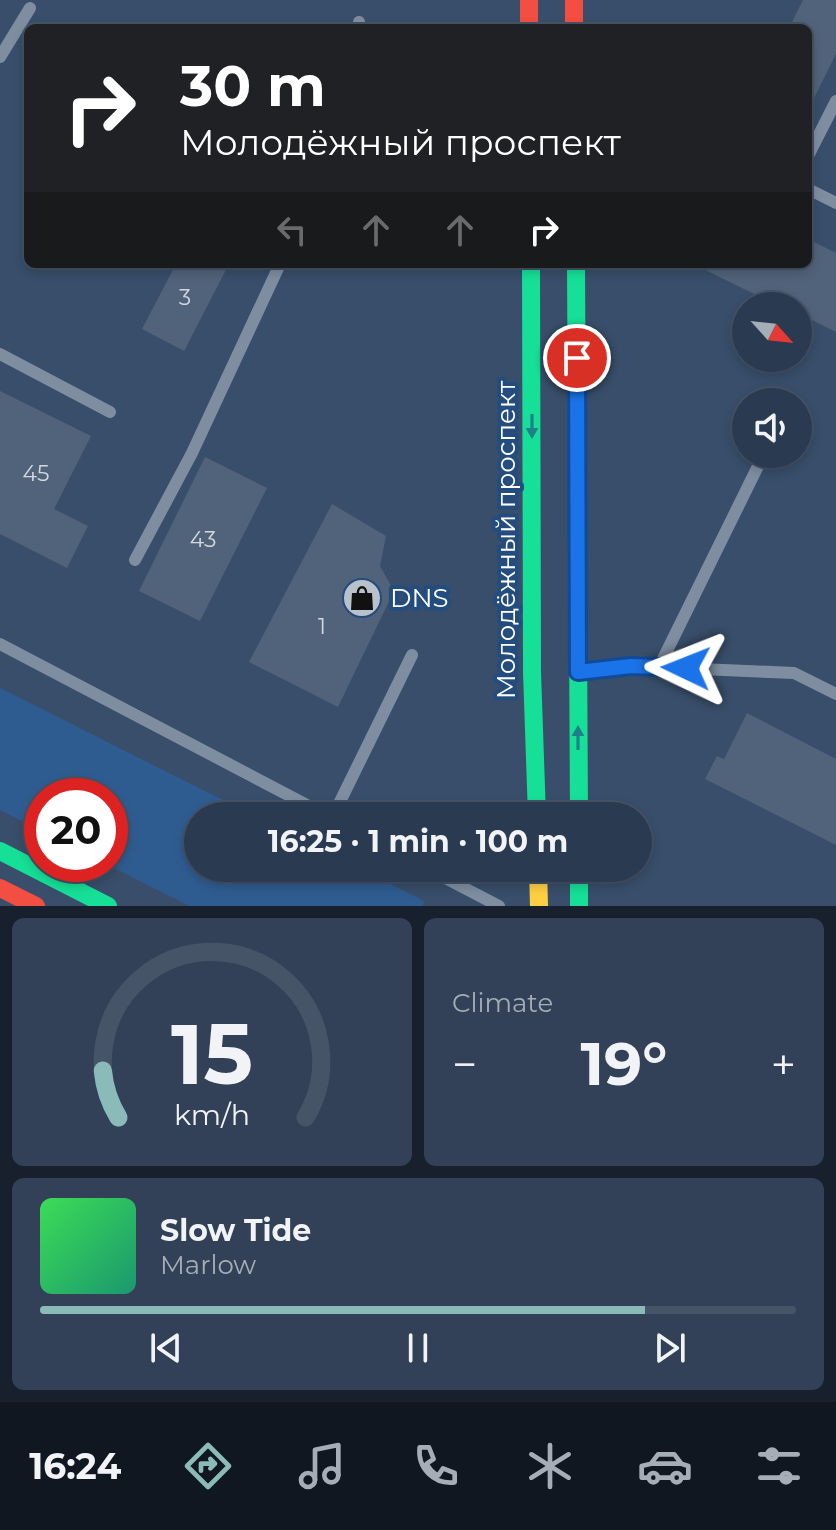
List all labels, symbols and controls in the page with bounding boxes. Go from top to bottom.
text: 30 m [180,52,326,120]
icon: right [48,56,152,160]
text: Молодёжный проспект [180,120,621,164]
icon: left [270,208,314,252]
icon: ahead [354,208,398,252]
icon: ahead [438,208,482,252]
icon: right [522,208,566,252]
house number: 3 [179,284,191,311]
north arrow [732,292,812,372]
map controls [732,292,812,468]
pin [543,324,611,392]
icon: arrive [555,336,599,380]
street label: Молодёжный проспект [490,380,522,699]
button: sound [732,388,812,468]
one-way arrow [526,414,538,439]
house number: 45 [23,460,49,487]
house number: 43 [190,526,216,553]
shop icon: DNS [341,577,383,619]
place label: DNS [390,582,449,614]
house number: 1 [318,613,326,640]
position arrow [644,626,728,710]
one-way arrow [572,725,584,750]
speed limit sign: 20 [24,778,128,882]
text: 16:25 · 1 min · 100 m [268,823,568,860]
text: Climate [452,987,553,1019]
text: 15 [171,1003,253,1105]
text: 19° [581,1027,667,1100]
text: − [452,1037,477,1091]
text: + [771,1037,796,1091]
text: km/h [174,1097,250,1132]
text: Slow Tide [160,1212,311,1249]
text: Marlow [160,1249,256,1281]
icon: previous [144,1326,188,1370]
icon: pause [396,1326,440,1370]
icon: next [648,1326,692,1370]
icon: directions [180,1438,236,1494]
icon: music [294,1438,350,1494]
icon: phone [408,1438,464,1494]
icon: climate [522,1438,578,1494]
icon: car [637,1438,693,1494]
icon: filters [751,1438,807,1494]
text: 16:24 [29,1444,121,1488]

